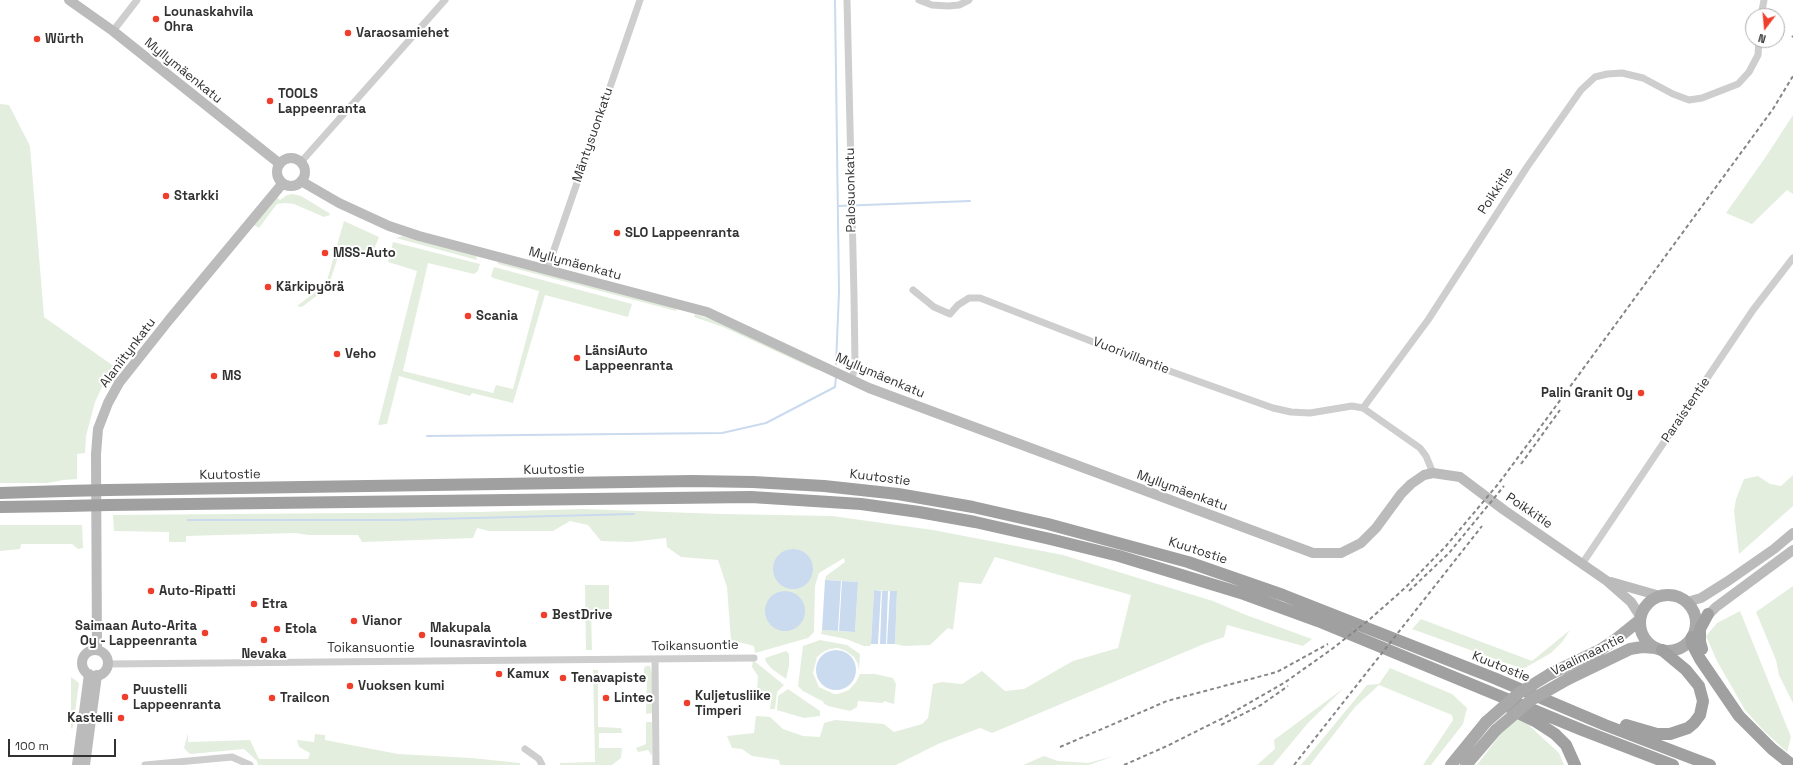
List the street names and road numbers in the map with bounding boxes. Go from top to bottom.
street label: Myllymäenkatu [141,35,225,107]
street label: Mäntysuonkatu [569,86,617,184]
street label: Palosuonkatu [842,147,860,233]
street label: Poikkitie [1475,165,1517,217]
street label: Myllymäenkatu [527,244,623,284]
street label: Alaniitynkatu [97,315,159,391]
street label: Vuorivillantie [1091,334,1171,378]
street label: Myllymäenkatu [833,350,927,402]
street label: Paraistentie [1658,374,1714,446]
street label: Kuutostie [523,462,585,478]
street label: Kuutostie [199,467,261,483]
street label: Kuutostie [849,467,911,489]
street label: Myllymäenkatu [1134,467,1230,515]
street label: Poikkitie [1503,490,1555,532]
street label: Kuutostie [1167,534,1229,568]
street label: Vaalimaantie [1549,631,1627,679]
street label: Toikansuontie [651,637,739,655]
street label: Toikansuontie [327,640,415,656]
street label: Kuutostie [1470,648,1532,686]

